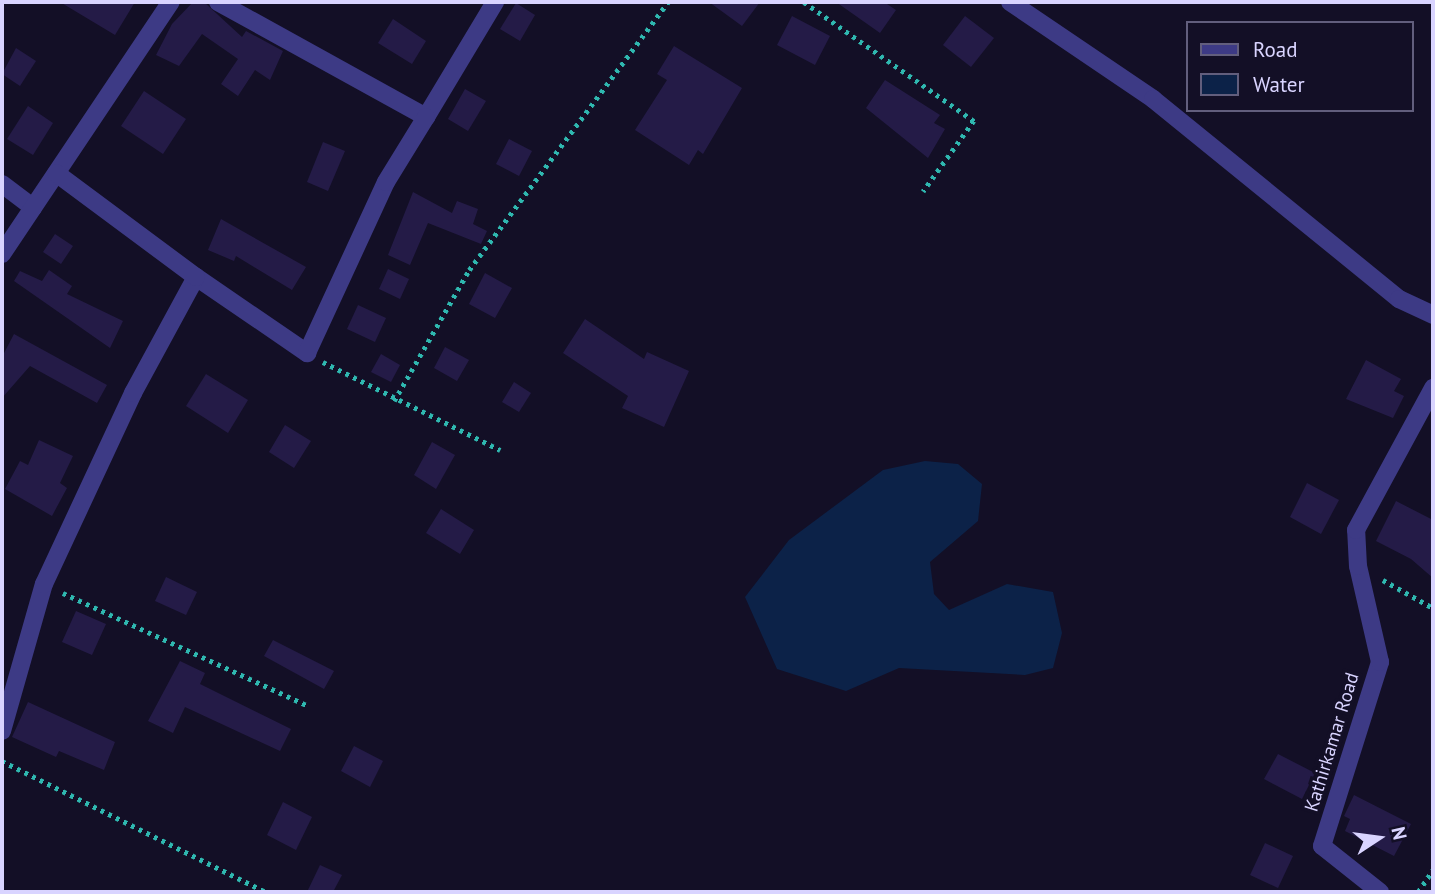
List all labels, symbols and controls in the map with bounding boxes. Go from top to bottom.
legend [1186,21,1414,112]
text: Road [1253,36,1297,63]
text: Water [1253,71,1305,98]
street label: Kathirkamar Road [1300,670,1364,814]
north arrow [1344,803,1414,873]
text: N [1386,824,1413,842]

